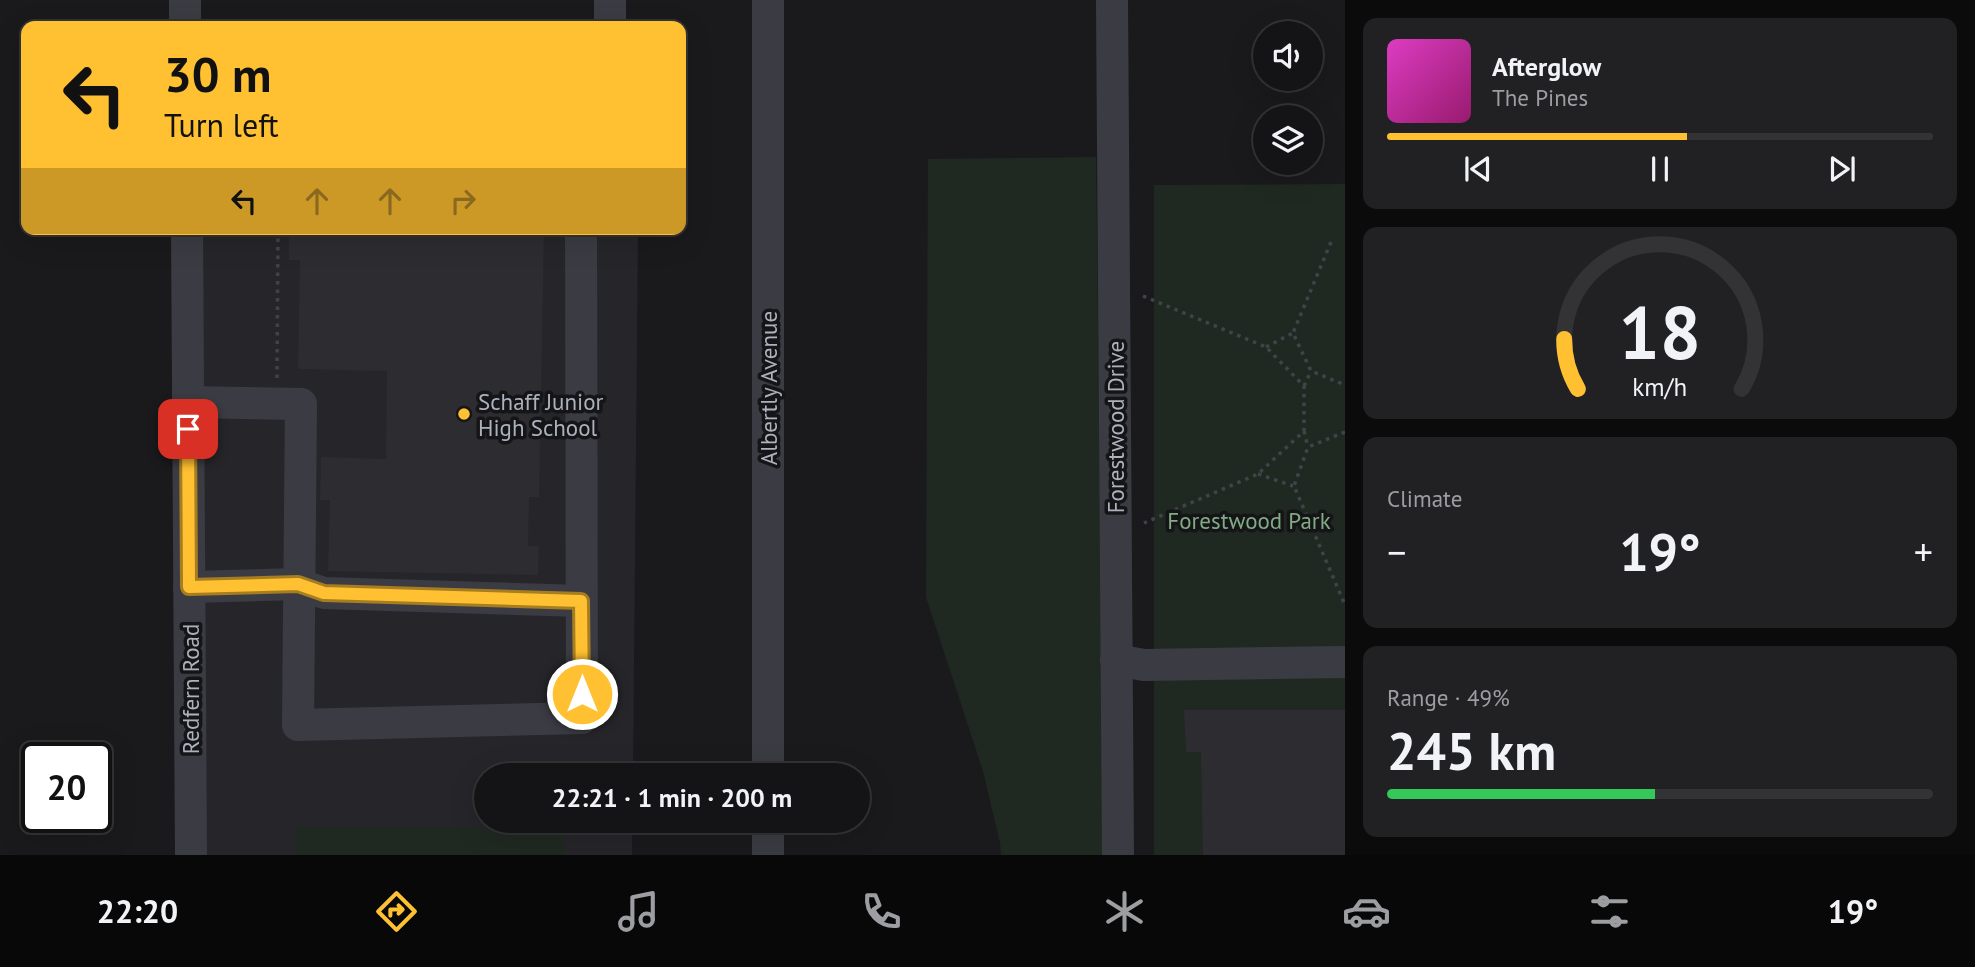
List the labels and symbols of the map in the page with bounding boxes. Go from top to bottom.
street label: Albertly Avenue [754,311,783,465]
street label: Forestwood Drive [1101,341,1130,513]
place label: Schaff Junior High School [478,387,604,442]
pin [158,399,218,459]
marker: Schaff Junior High School [456,406,472,422]
park label: Forestwood Park [1167,506,1331,535]
street label: Redfern Road [176,624,205,754]
position arrow [545,657,619,731]
speed limit sign: 20 [21,742,112,833]

